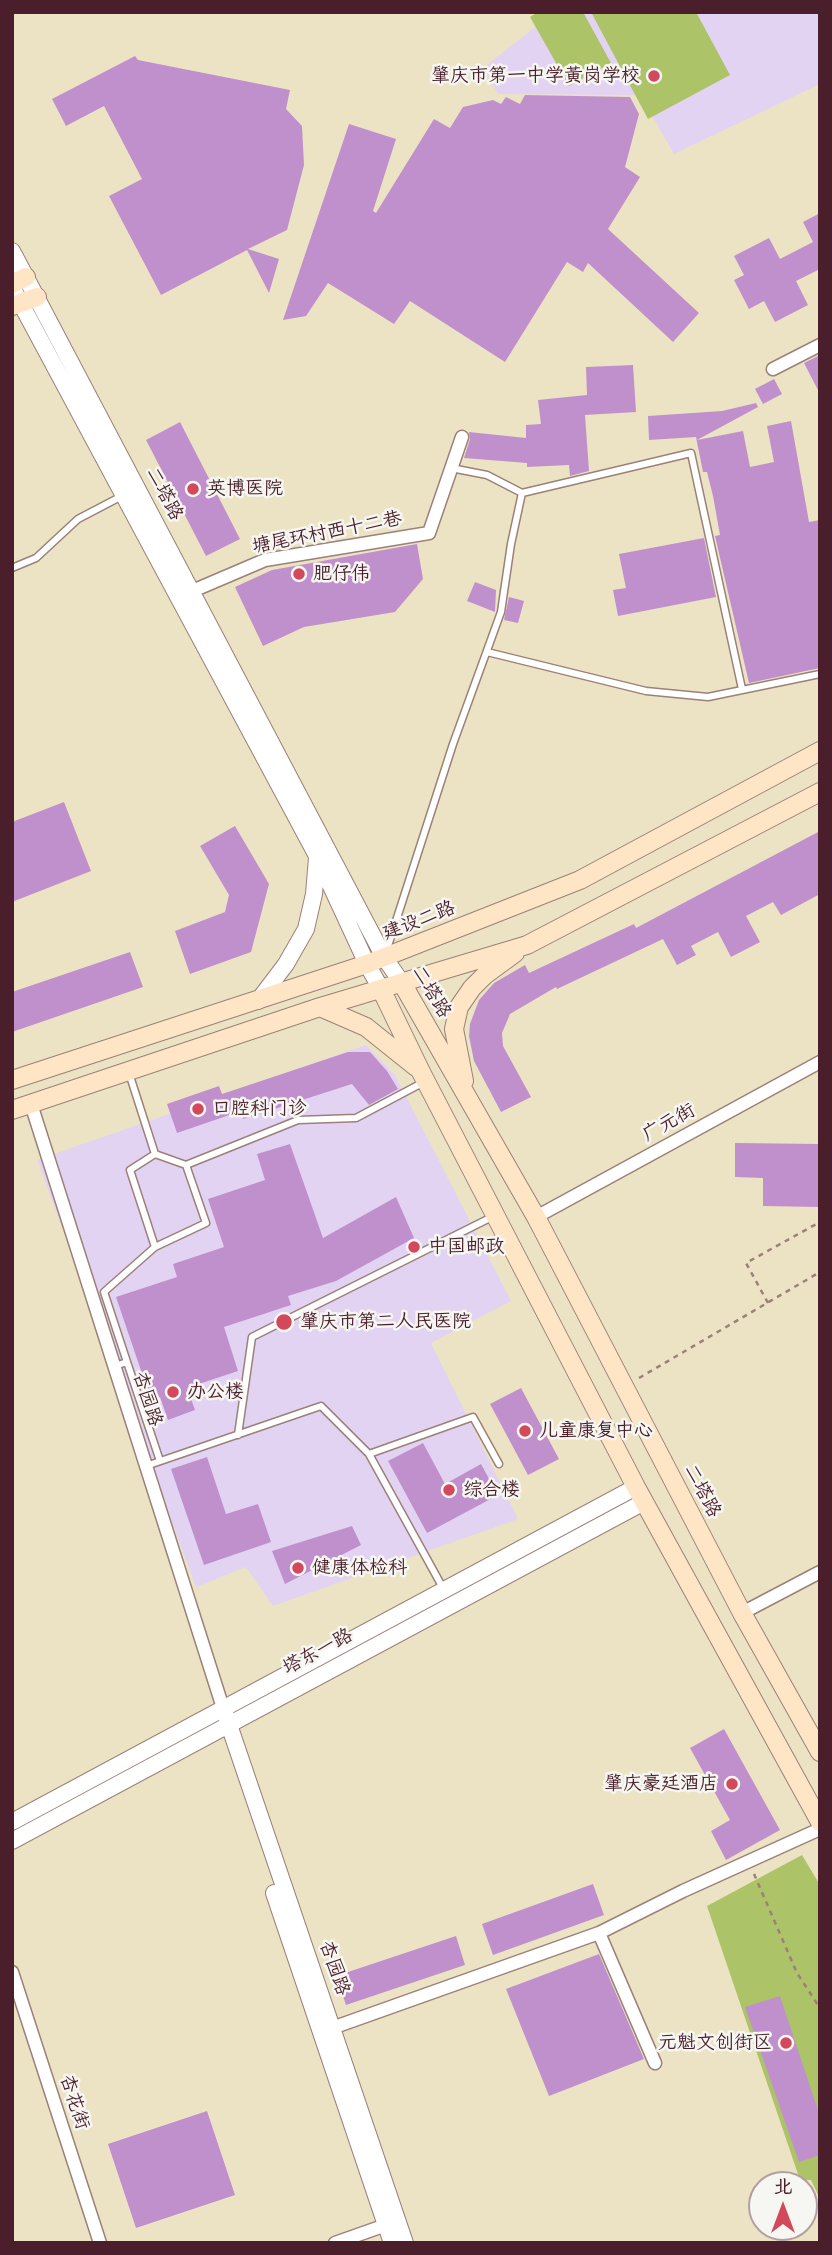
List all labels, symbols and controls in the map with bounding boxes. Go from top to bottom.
place label: 肇庆市第一中学黄岗学校 [431,65,640,87]
marker: 肇庆市第一中学黄岗学校 [646,68,662,84]
street label: 二塔路 [141,463,187,525]
place label: 英博医院 [207,478,283,500]
marker: 英博医院 [185,481,201,497]
street label: 塘尾环村西十二巷 [250,507,404,559]
place label: 肥仔伟 [313,563,370,585]
marker: 肥仔伟 [291,566,307,582]
street label: 建设二路 [379,897,459,945]
street label: 二塔路 [407,962,455,1022]
place label: 口腔科门诊 [212,1098,307,1120]
street label: 广元街 [639,1099,699,1147]
marker: 口腔科门诊 [190,1101,206,1117]
place label: 中国邮政 [428,1236,504,1258]
marker: 中国邮政 [406,1239,422,1255]
place label: 肇庆市第二人民医院 [300,1311,471,1333]
marker: 肇庆市第二人民医院 [274,1312,294,1332]
street label: 杏园路 [127,1368,167,1430]
place label: 办公楼 [187,1381,244,1403]
marker: 办公楼 [165,1384,181,1400]
place label: 儿童康复中心 [539,1420,653,1442]
marker: 儿童康复中心 [517,1423,533,1439]
street label: 二塔路 [679,1460,725,1522]
place label: 综合楼 [463,1479,520,1501]
marker: 综合楼 [441,1482,457,1498]
place label: 健康体检科 [312,1557,407,1579]
marker: 健康体检科 [290,1560,306,1576]
street label: 塔东一路 [279,1624,357,1680]
place label: 肇庆豪廷酒店 [604,1773,718,1795]
marker: 肇庆豪廷酒店 [724,1776,740,1792]
street label: 杏园路 [314,1937,354,1999]
place label: 元魁文创街区 [658,2032,772,2054]
marker: 元魁文创街区 [778,2035,794,2051]
street label: 杏花街 [54,2071,94,2133]
north arrow [748,2171,818,2241]
text: 北 [773,2174,793,2199]

